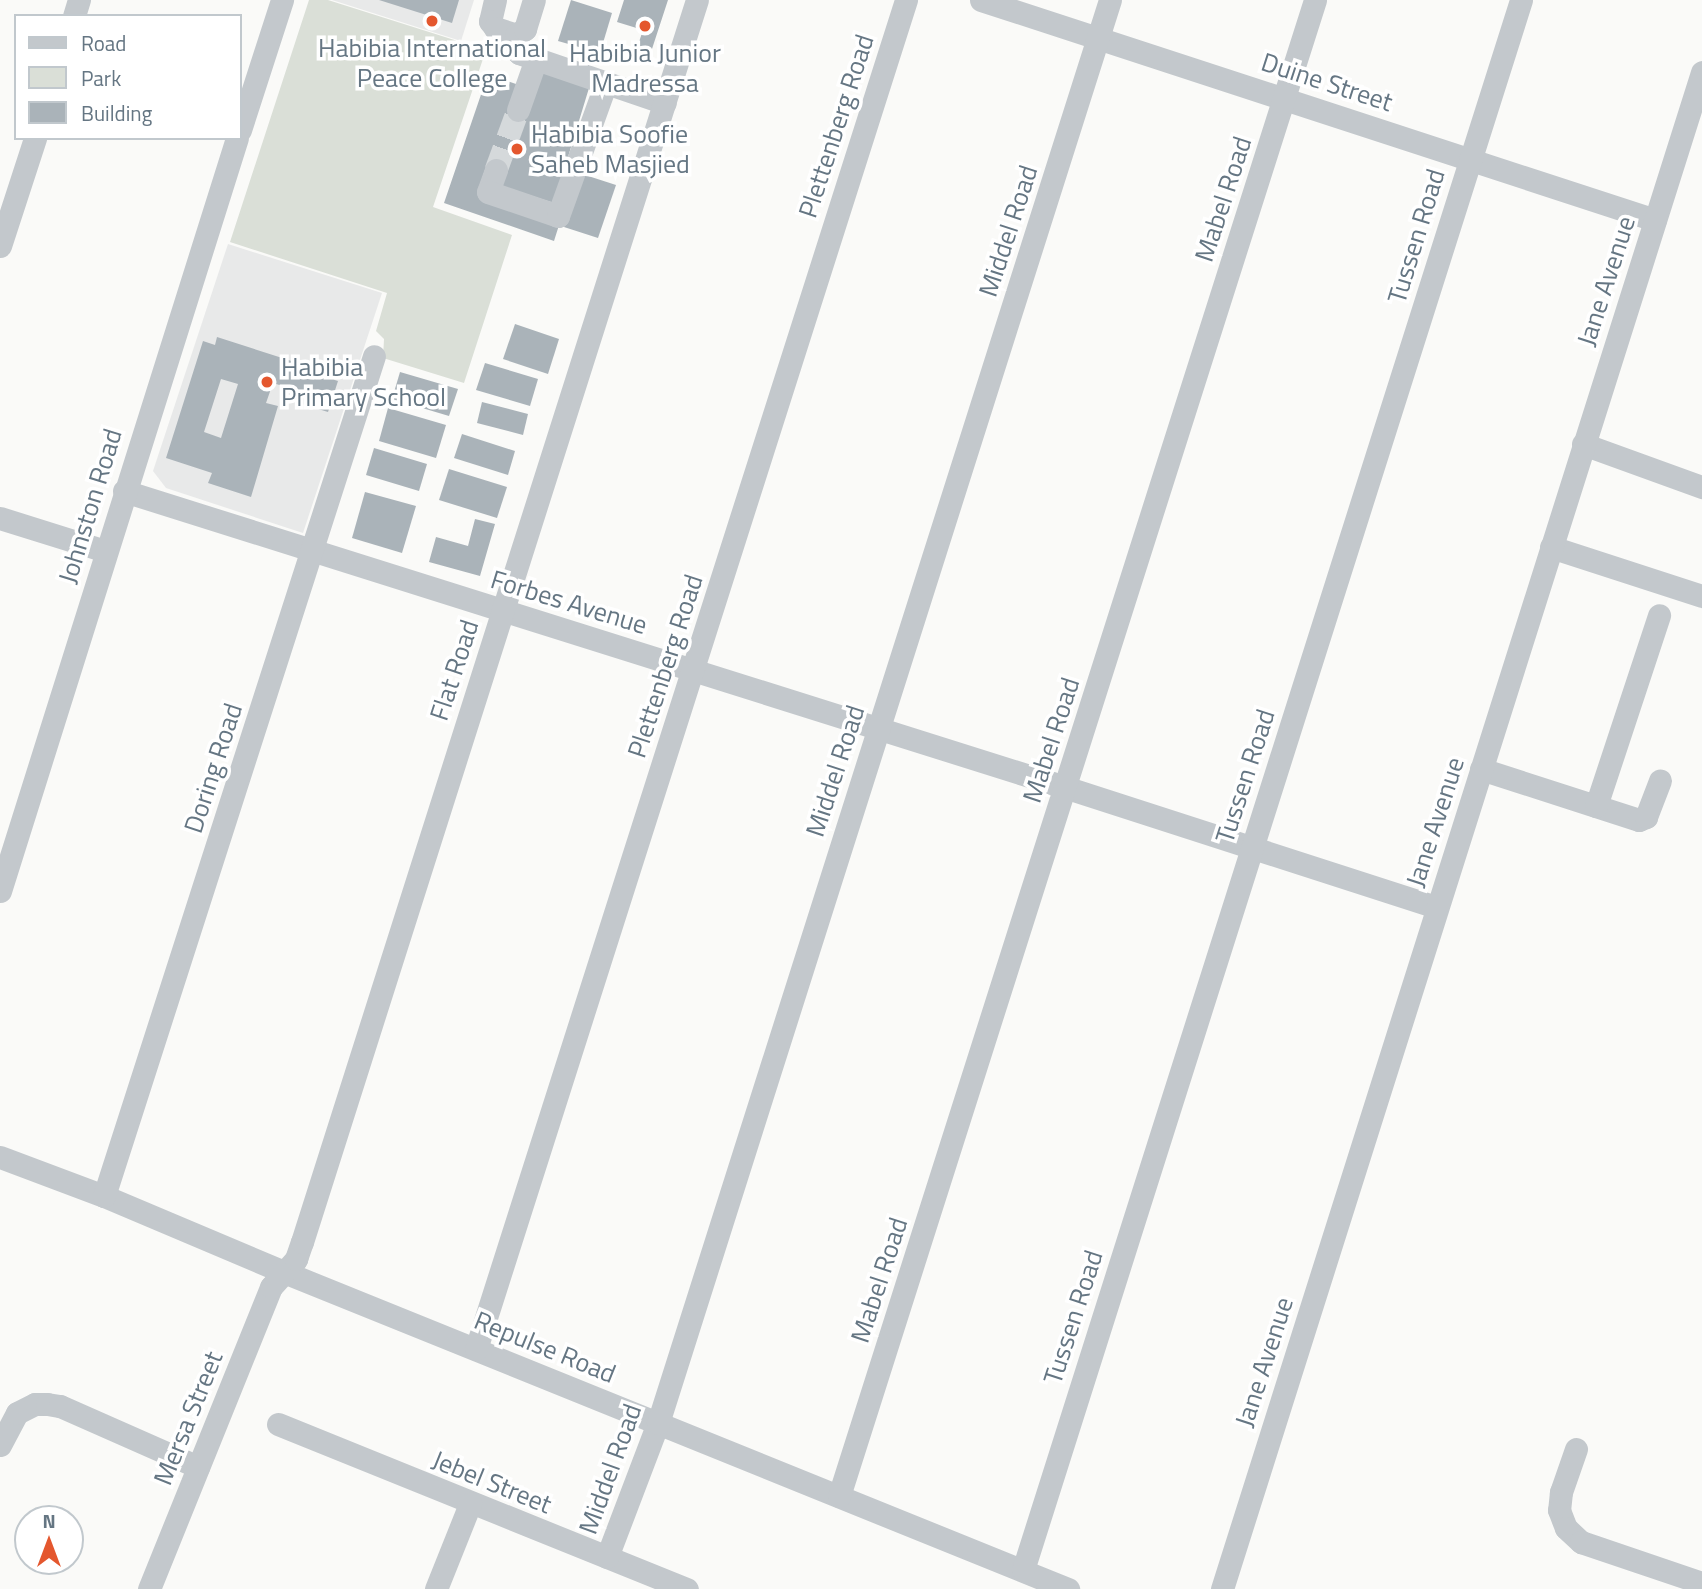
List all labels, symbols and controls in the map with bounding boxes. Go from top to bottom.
marker: Habibia International Peace College [424,13,440,29]
legend [14,14,242,140]
marker: Habibia Junior Madressa [637,18,653,34]
text: Road [81,27,126,59]
street label: Plettenberg Road [792,30,880,222]
place label: Habibia International Peace College [318,32,546,94]
place label: Habibia Junior Madressa [569,37,721,98]
street label: Duine Street [1257,46,1397,118]
text: Park [81,62,121,94]
text: Building [81,97,152,129]
place label: Habibia Soofie Saheb Masjied [531,118,690,180]
street label: Mabel Road [1188,133,1258,265]
marker: Habibia Soofie Saheb Masjied [509,141,525,157]
street label: Middel Road [972,161,1044,301]
street label: Tussen Road [1381,165,1451,307]
street label: Jane Avenue [1570,212,1642,350]
place label: Habibia Primary School [281,351,446,412]
marker: Habibia Primary School [259,374,275,390]
street label: Johnston Road [52,425,128,587]
street label: Forbes Avenue [487,563,651,641]
street label: Plettenberg Road [621,570,709,762]
street label: Flat Road [423,616,485,724]
street label: Mabel Road [1016,674,1086,806]
street label: Doring Road [177,699,249,837]
street label: Middel Road [799,701,871,841]
street label: Tussen Road [1209,705,1281,847]
street label: Jane Avenue [1399,753,1471,891]
street label: Mabel Road [844,1214,914,1346]
street label: Tussen Road [1037,1246,1109,1388]
street label: Jane Avenue [1228,1293,1300,1431]
street label: Repulse Road [470,1305,620,1389]
street label: Mersa Street [147,1346,229,1490]
street label: Middel Road [572,1400,648,1538]
street label: Jebel Street [428,1444,556,1520]
north arrow [14,1505,84,1575]
text: N [42,1506,56,1535]

